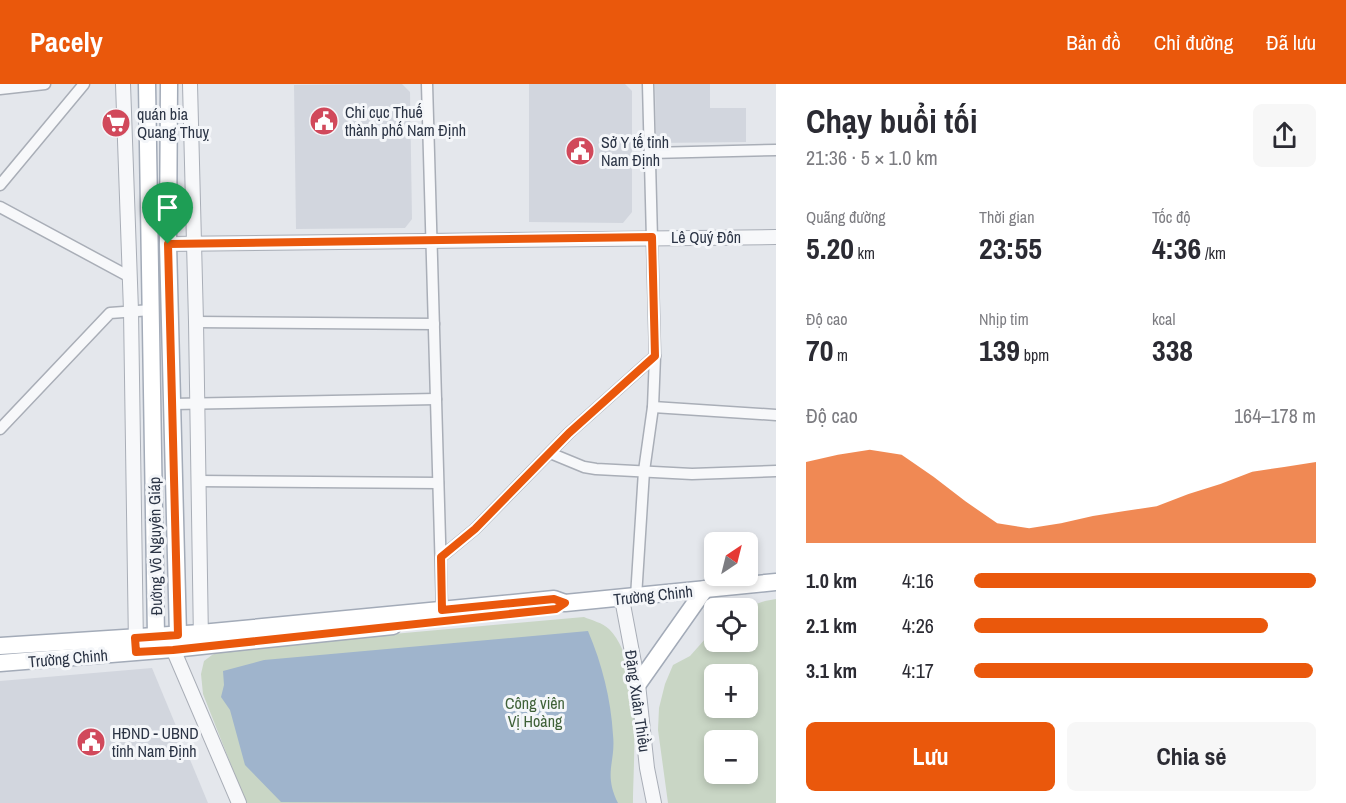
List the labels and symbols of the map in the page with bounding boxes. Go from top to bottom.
place label: Chi cục Thuế thành phố Nam Định [345,101,466,141]
place label: quán bia Quang Thuỵ [137,103,209,143]
public building icon: Chi cục Thuế thành phố Nam Định [308,105,340,137]
supermarket icon: quán bia Quang Thuỵ [100,107,132,139]
place label: Sở Y tế tỉnh Nam Định [601,131,669,171]
public building icon: Sở Y tế tỉnh Nam Định [564,135,596,167]
pin [142,182,193,244]
street label: Lê Quý Đôn [671,226,741,248]
street label: Đường Võ Nguyên Giáp [143,477,167,615]
north arrow [704,532,758,586]
street label: Trường Chinh [612,580,694,610]
street label: Trường Chinh [27,644,109,672]
street label: Đặng Xuân Thiều [620,649,656,753]
park label: Công viên Vị Hoàng [505,692,565,732]
place label: HĐND - UBND tỉnh Nam Định [112,722,199,762]
public building icon: HĐND - UBND tỉnh Nam Định [75,726,107,758]

